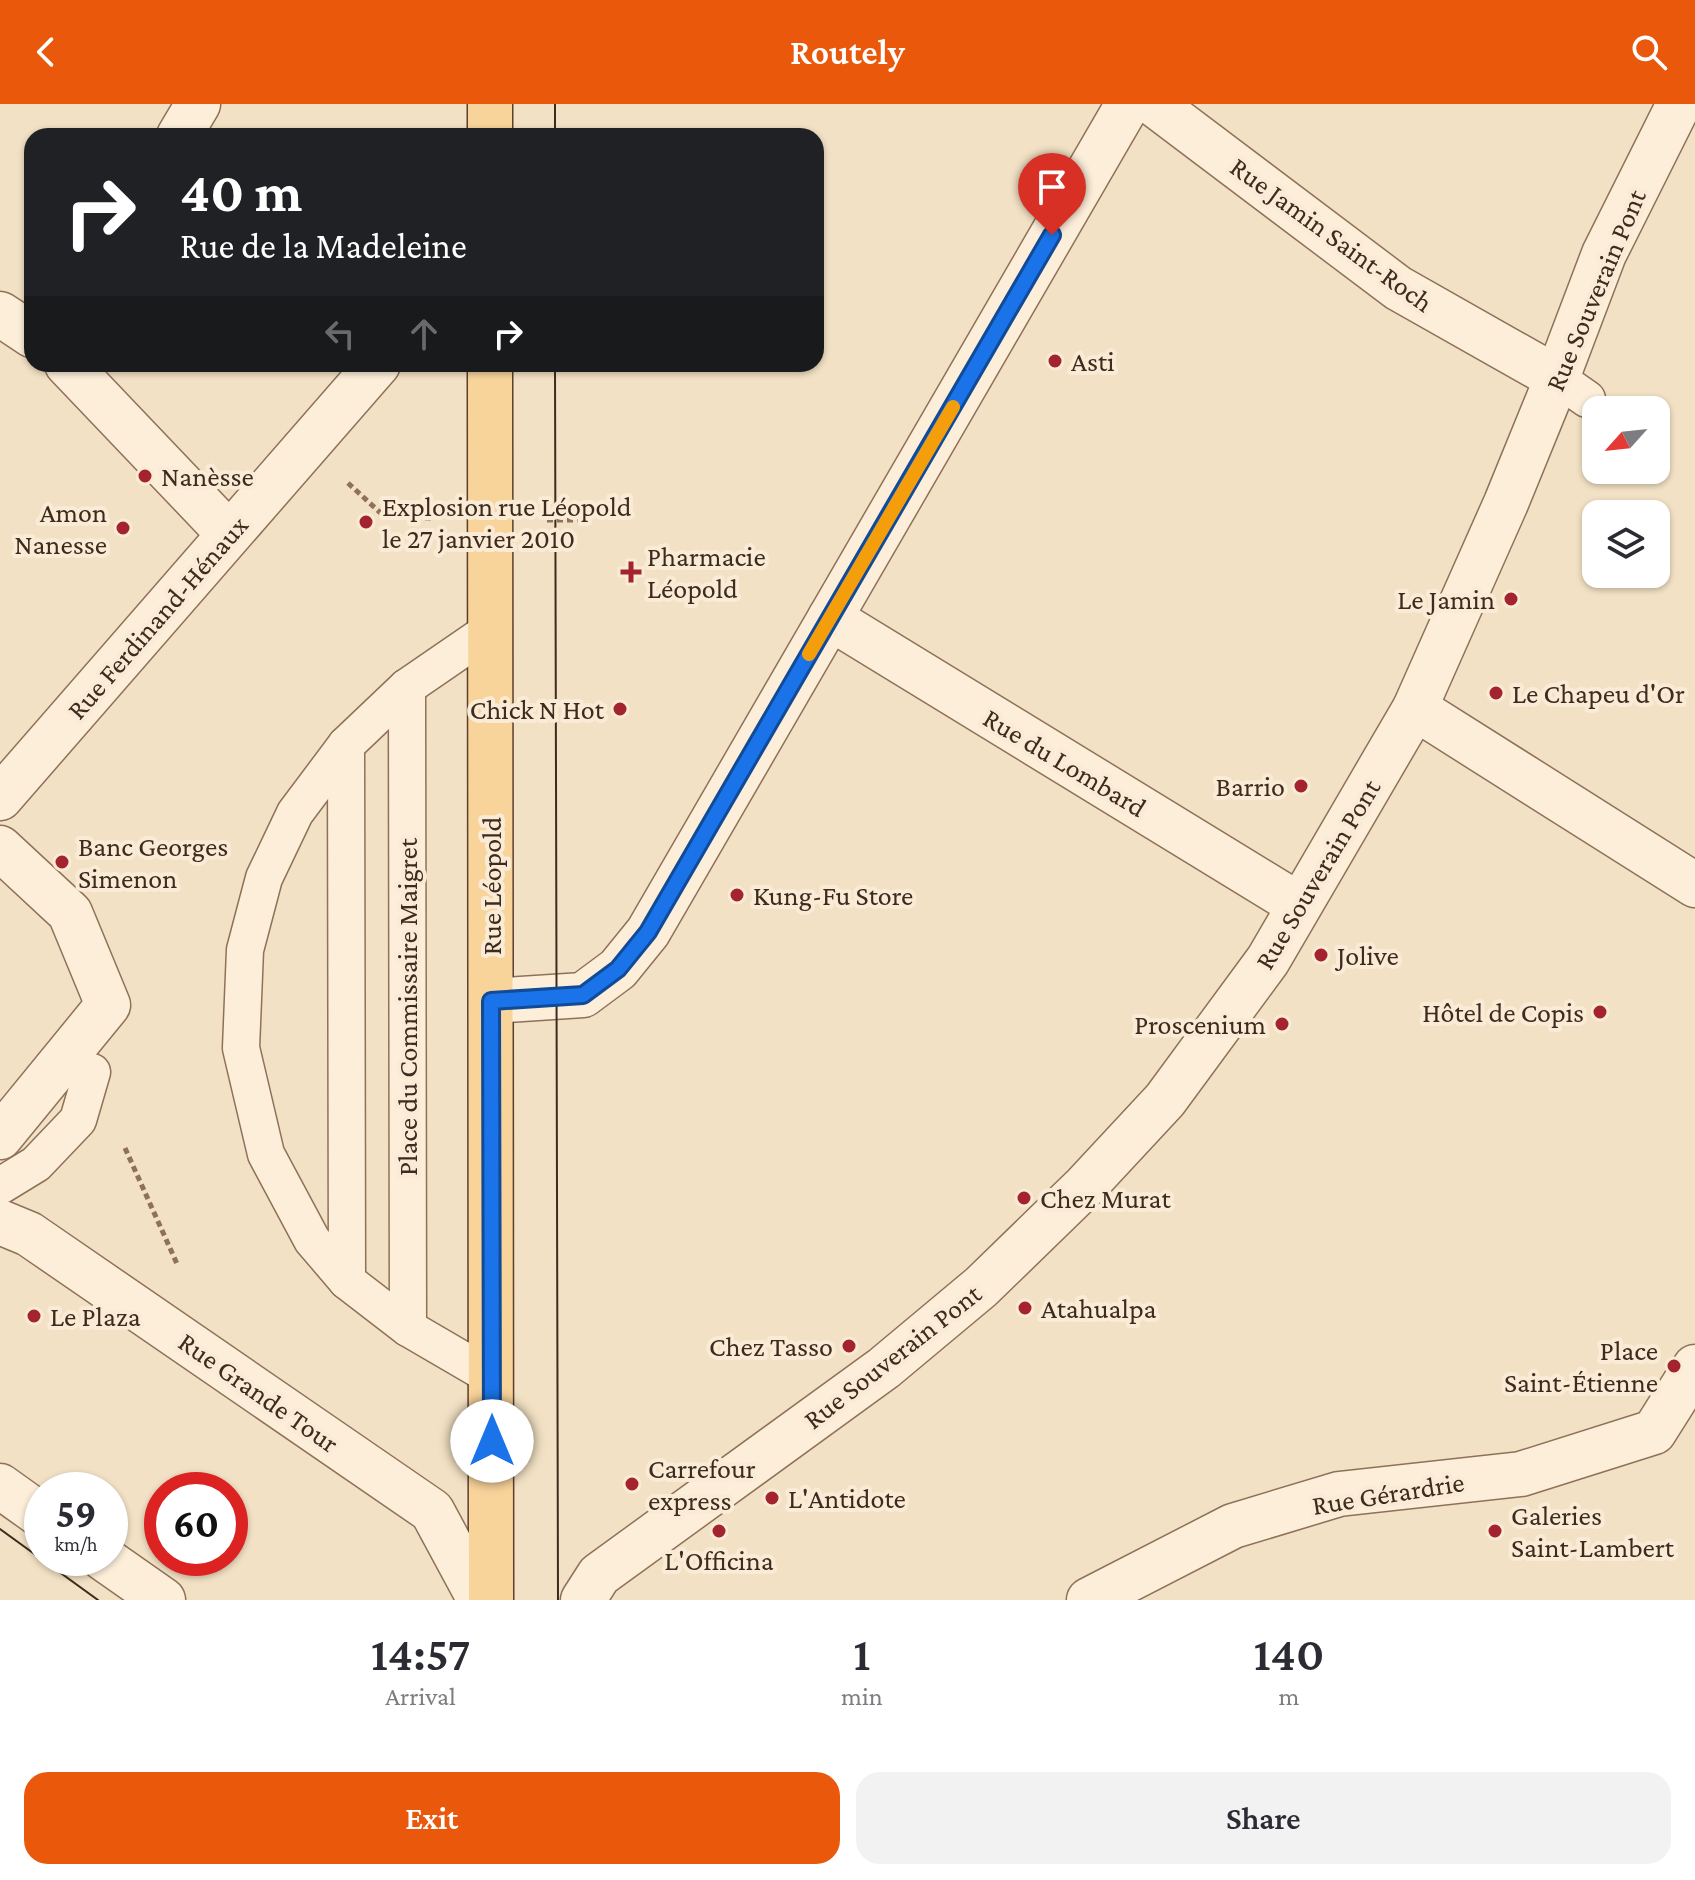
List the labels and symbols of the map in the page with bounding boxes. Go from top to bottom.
street label: Rue Jamin Saint-Roch [1225,151,1439,318]
pin [1018,153,1086,235]
street label: Rue Souverain Pont [1539,184,1652,396]
place label: Asti [1071,346,1115,377]
marker: Asti [1046,352,1064,370]
north arrow [1582,396,1670,484]
place label: Nanèsse [161,461,254,492]
marker: Nanèsse [136,467,154,485]
place label: Explosion rue Léopold le 27 janvier 2010 [382,491,632,554]
place label: Amon Nanesse [14,497,107,560]
street label: Rue Ferdinand-Hénaux [61,509,254,725]
marker: Explosion rue Léopold le 27 janvier 2010 [357,513,375,531]
marker: Amon Nanesse [114,519,132,537]
place label: Pharmacie Léopold [647,541,766,604]
marker: Pharmacie Léopold [622,563,640,581]
place label: Le Jamin [1397,584,1495,615]
marker: Le Jamin [1502,590,1520,608]
place label: Le Chapeu d'Or [1512,678,1685,709]
marker: Le Chapeu d'Or [1487,684,1505,702]
place label: Chick N Hot [470,694,605,725]
marker: Chick N Hot [611,700,629,718]
street label: Rue du Lombard [978,702,1152,823]
place label: Barrio [1216,771,1285,802]
street label: Rue Souverain Pont [1248,773,1387,975]
marker: Barrio [1292,777,1310,795]
street label: Rue Léopold [476,817,507,955]
place label: Banc Georges Simenon [78,831,228,894]
street label: Place du Commissaire Maigret [392,837,423,1176]
marker: Banc Georges Simenon [53,853,71,871]
place label: Kung-Fu Store [753,880,913,911]
marker: Kung-Fu Store [728,886,746,904]
place label: Jolive [1334,940,1399,971]
marker: Jolive [1312,946,1330,964]
place label: Hôtel de Copis [1422,997,1584,1028]
marker: Hôtel de Copis [1591,1003,1609,1021]
place label: Proscenium [1134,1009,1266,1040]
marker: Proscenium [1273,1015,1291,1033]
place label: Chez Murat [1040,1183,1171,1214]
marker: Chez Murat [1015,1189,1033,1207]
street label: Rue Souverain Pont [798,1277,988,1435]
place label: Atahualpa [1041,1293,1157,1324]
marker: Atahualpa [1016,1299,1034,1317]
place label: Le Plaza [50,1301,141,1332]
marker: Le Plaza [25,1307,43,1325]
street label: Rue Grande Tour [173,1326,345,1459]
place label: Chez Tasso [709,1331,833,1362]
place label: Place Saint-Étienne [1504,1335,1658,1398]
marker: Chez Tasso [840,1337,858,1355]
marker: Place Saint-Étienne [1665,1357,1683,1375]
position arrow [450,1399,534,1483]
place label: Carrefour express [648,1453,756,1516]
street label: Rue Gérardrie [1310,1466,1466,1521]
speed limit sign: 60 [144,1472,248,1576]
marker: Carrefour express [623,1475,641,1493]
place label: L'Antidote [788,1483,906,1514]
marker: L'Antidote [763,1489,781,1507]
place label: Galeries Saint-Lambert [1511,1500,1675,1563]
marker: L'Officina [710,1522,728,1540]
marker: Galeries Saint-Lambert [1486,1522,1504,1540]
place label: L'Officina [664,1545,774,1576]

